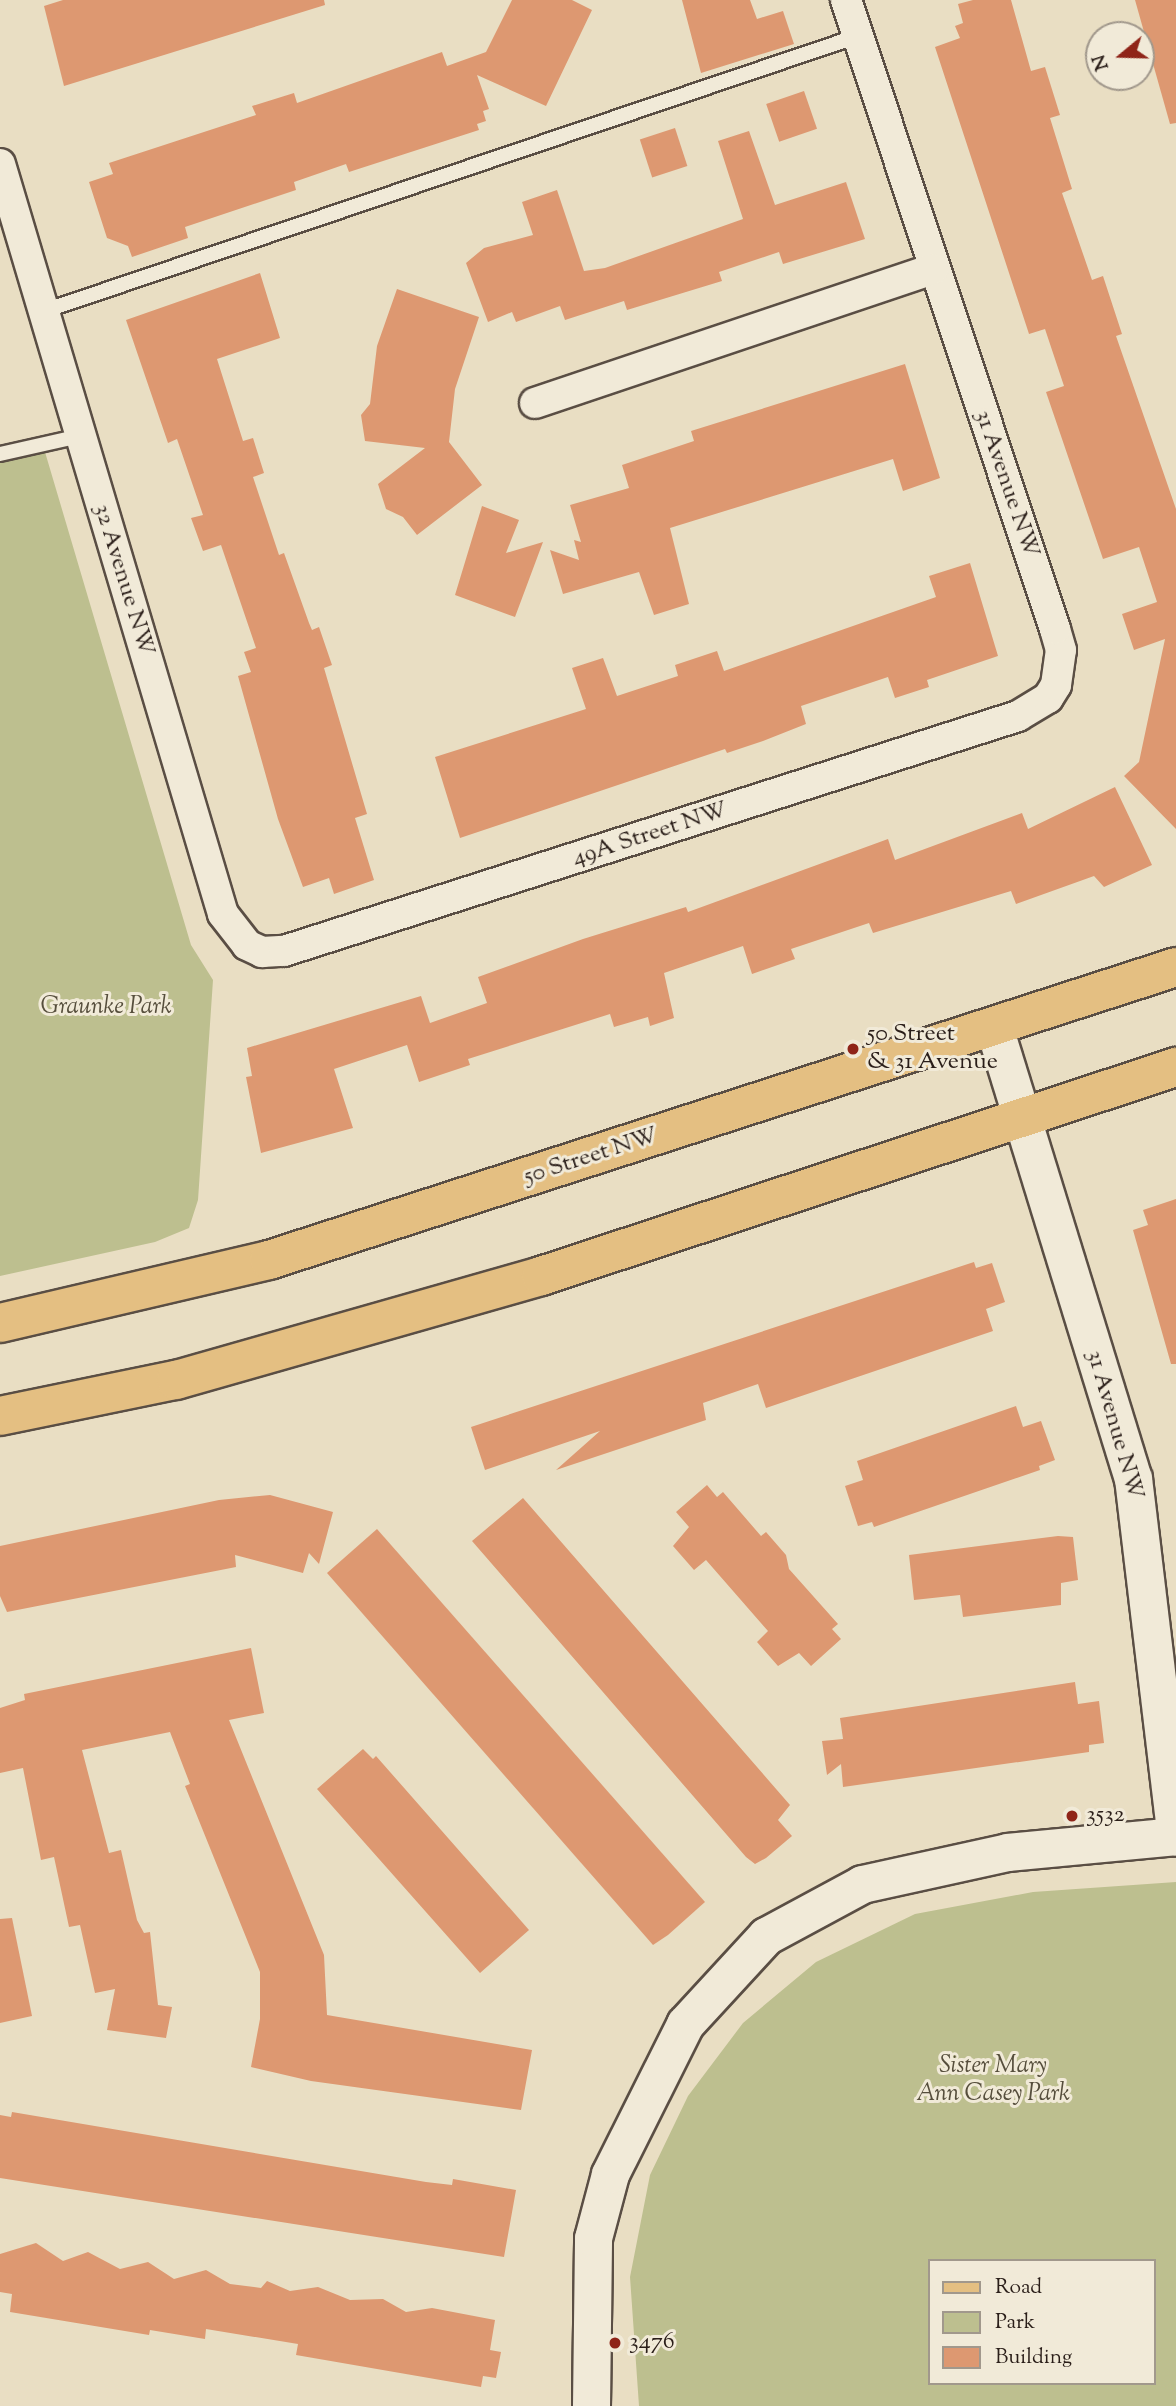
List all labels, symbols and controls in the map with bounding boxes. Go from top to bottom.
north arrow [1085,21,1155,91]
text: N [1086,51,1117,74]
street label: 31 Avenue NW [967,406,1045,562]
street label: 32 Avenue NW [86,501,160,659]
street label: 49A Street NW [569,796,731,874]
park label: Graunke Park [40,994,172,1022]
place label: 50 Street & 31 Avenue [867,1021,998,1077]
marker: 50 Street & 31 Avenue [845,1041,861,1057]
street label: 50 Street NW [521,1122,661,1192]
street label: 31 Avenue NW [1079,1347,1149,1503]
place label: 3532 [1086,1802,1125,1830]
marker: 3532 [1064,1808,1080,1824]
park label: Sister Mary Ann Casey Park [916,2053,1070,2109]
legend [928,2259,1155,2385]
text: Road [995,2273,1042,2303]
text: Park [995,2308,1035,2338]
place label: 3476 [629,2329,675,2357]
marker: 3476 [607,2335,623,2351]
text: Building [995,2343,1072,2373]

